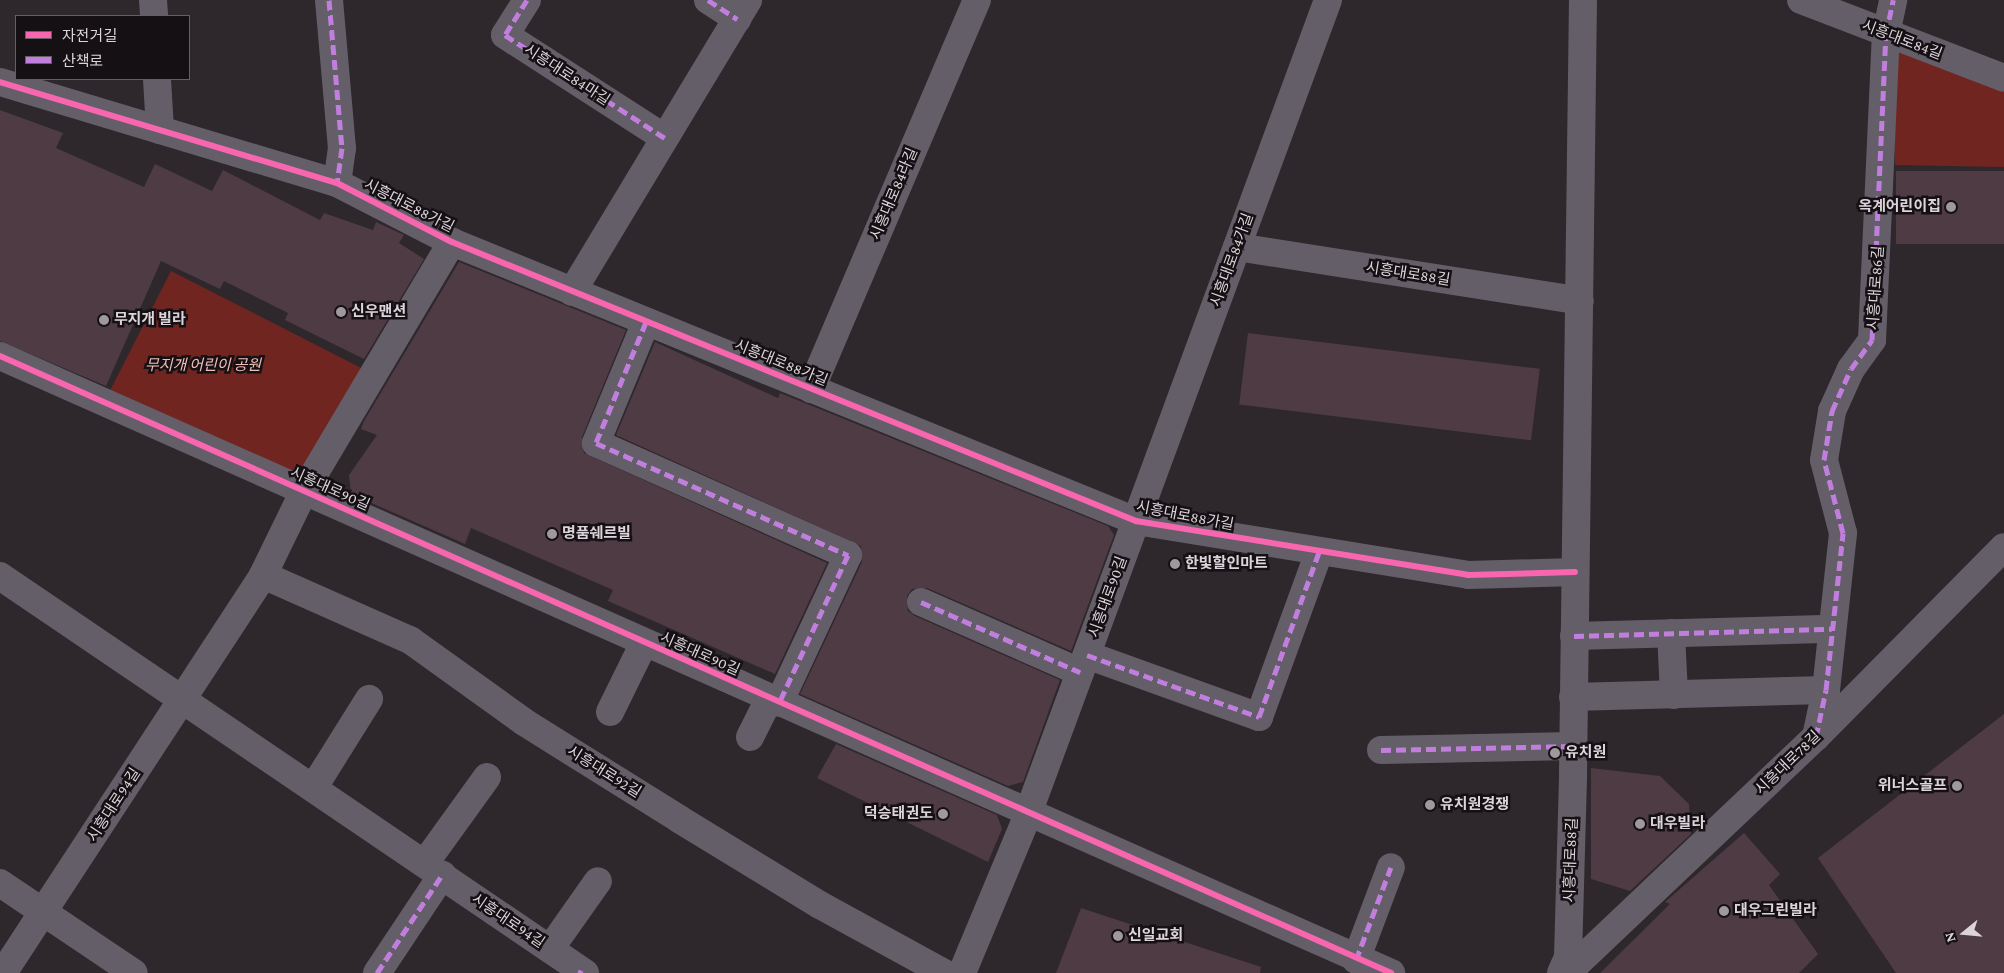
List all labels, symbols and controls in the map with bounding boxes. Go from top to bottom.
legend [15,15,190,80]
street label: 시흥대로84길 [1859,16,1945,64]
text: 자전거길 [62,28,117,44]
street label: 시흥대로84마길 [521,41,613,109]
text: 산책로 [62,53,103,69]
street label: 시흥대로84라길 [866,145,922,243]
street label: 시흥대로88가길 [361,176,457,236]
place label: 옥계어린이집 [1858,198,1941,216]
marker: 옥계어린이집 [1945,201,1957,213]
street label: 시흥대로84가길 [1207,211,1257,309]
street label: 시흥대로86길 [1864,245,1888,331]
street label: 시흥대로88길 [1365,258,1451,290]
place label: 신우맨션 [351,303,406,321]
marker: 신우맨션 [335,306,347,318]
place label: 무지개 빌라 [114,311,186,329]
marker: 무지개 빌라 [98,314,110,326]
street label: 시흥대로88가길 [732,336,830,390]
park label: 무지개 어린이 공원 [145,357,261,375]
street label: 시흥대로90길 [287,463,373,515]
street label: 시흥대로88가길 [1135,498,1235,534]
place label: 명품쉐르빌 [562,525,631,543]
marker: 명품쉐르빌 [546,528,558,540]
street label: 시흥대로90길 [1085,554,1131,640]
place label: 한빛할인마트 [1185,555,1268,573]
marker: 한빛할인마트 [1169,558,1181,570]
street label: 시흥대로90길 [657,628,743,680]
street label: 시흥대로78길 [1752,727,1824,799]
street label: 시흥대로92길 [564,742,644,802]
place label: 유치원 [1565,744,1606,762]
marker: 유치원 [1549,747,1561,759]
street label: 시흥대로94길 [84,765,144,845]
place label: 위너스골프 [1878,777,1947,795]
marker: 위너스골프 [1951,780,1963,792]
place label: 유치원경쟁 [1440,796,1509,814]
marker: 유치원경쟁 [1424,799,1436,811]
place label: 덕승태권도 [864,805,933,823]
marker: 덕승태권도 [937,808,949,820]
place label: 대우빌라 [1650,815,1705,833]
street label: 시흥대로88길 [1561,817,1581,903]
marker: 대우빌라 [1634,818,1646,830]
street label: 시흥대로94길 [468,890,548,952]
place label: 대우그린빌라 [1734,902,1817,920]
marker: 대우그린빌라 [1718,905,1730,917]
north arrow [1939,908,1989,958]
place label: 신일교회 [1128,927,1183,945]
marker: 신일교회 [1112,930,1124,942]
text: N [1941,930,1959,944]

